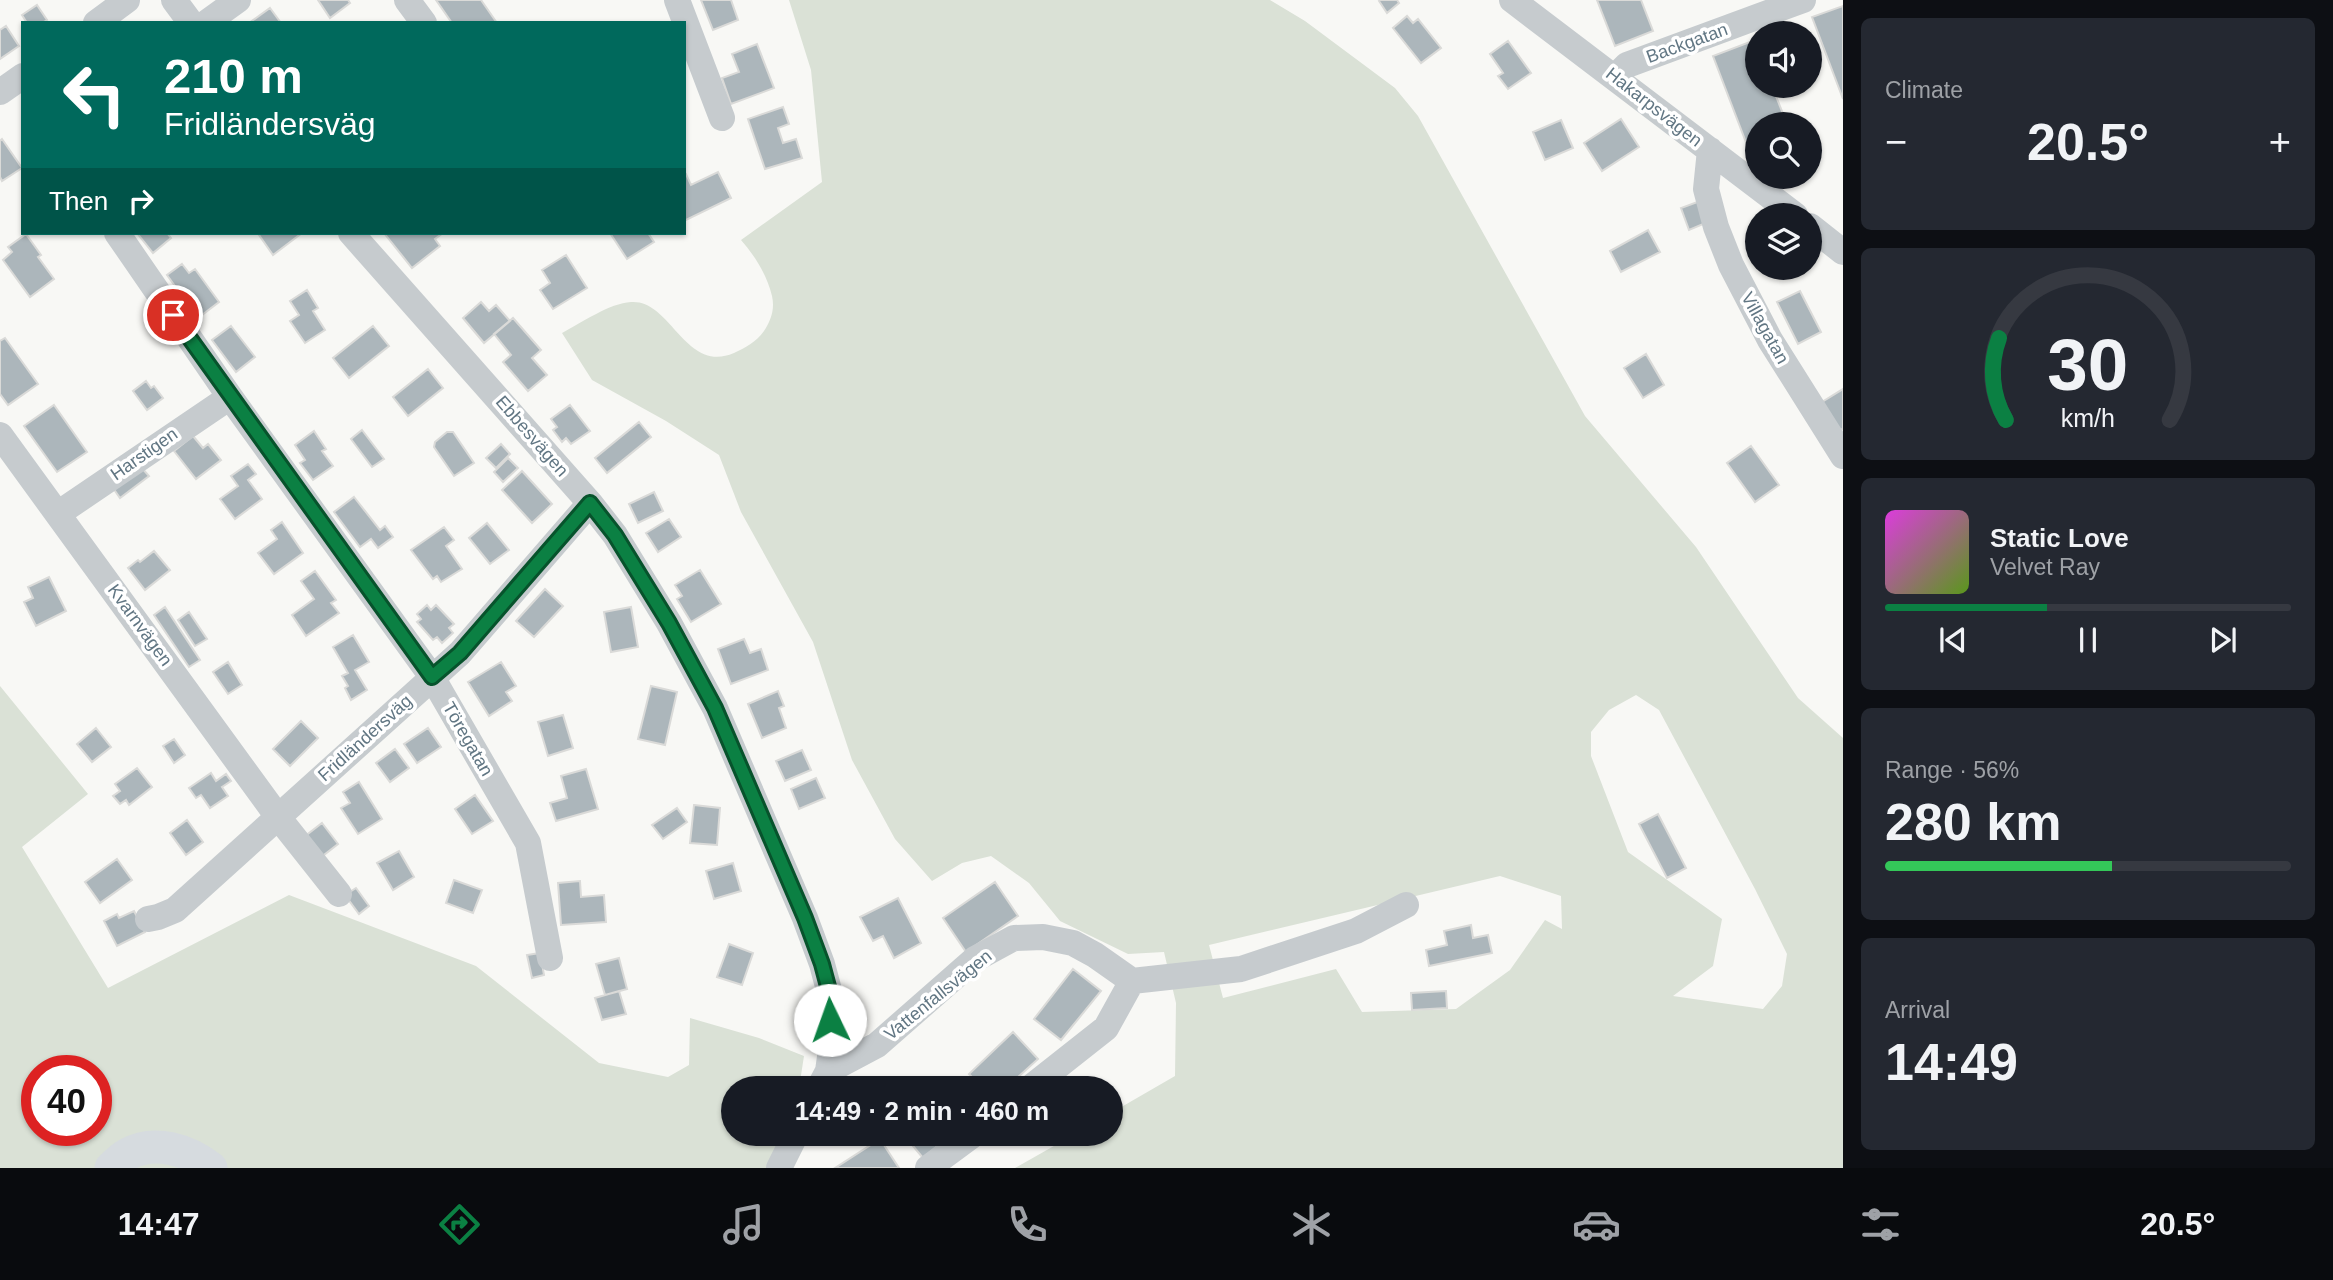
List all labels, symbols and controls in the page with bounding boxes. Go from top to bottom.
street label: Backgatan [1644,19,1730,67]
map controls [1745,21,1822,280]
button: sound [1745,21,1822,98]
icon: left [49,49,140,140]
text: 210 m [164,49,303,103]
street label: Hakarpsvägen [1602,63,1706,151]
text: Climate [1885,77,1963,103]
text: Fridländersväg [164,106,376,142]
button: search [1745,112,1822,189]
text: 20.5° [2027,113,2149,171]
text: − [1885,121,1907,163]
text: + [2269,121,2291,163]
icon: right [122,182,160,220]
text: Then [49,186,108,216]
button: layers [1745,203,1822,280]
pin [143,285,203,345]
street label: Villagatan [1737,289,1793,367]
icon: arrive [154,296,192,334]
text: 30 [2048,324,2128,405]
street label: Ebbesvägen [492,392,572,480]
text: km/h [2061,404,2115,432]
street label: Harstigen [107,424,181,484]
text: Static Love [1990,523,2129,553]
text: Velvet Ray [1990,554,2100,580]
street label: Kvarnvägen [104,580,176,670]
icon: previous [1934,621,1972,659]
icon: pause [2069,621,2107,659]
icon: next [2204,621,2242,659]
street label: Fridländersväg [314,691,416,785]
street label: Töregatan [439,698,497,780]
text: Range · 56% [1885,757,2019,783]
text: 280 km [1885,793,2061,851]
street label: Vattenfallsvägen [881,946,995,1044]
position arrow [793,983,867,1057]
text: Arrival [1885,997,1950,1023]
text: 14:49 [1885,1033,2018,1091]
speed limit sign: 40 [21,1055,112,1146]
text: 14:49 · 2 min · 460 m [795,1096,1049,1126]
icon: directions [435,1200,484,1249]
icon: music [719,1200,768,1249]
icon: phone [1003,1200,1052,1249]
icon: climate [1287,1200,1336,1249]
icon: car [1572,1200,1621,1249]
icon: filters [1856,1200,1905,1249]
text: 14:47 [118,1206,199,1242]
text: 20.5° [2140,1206,2215,1242]

